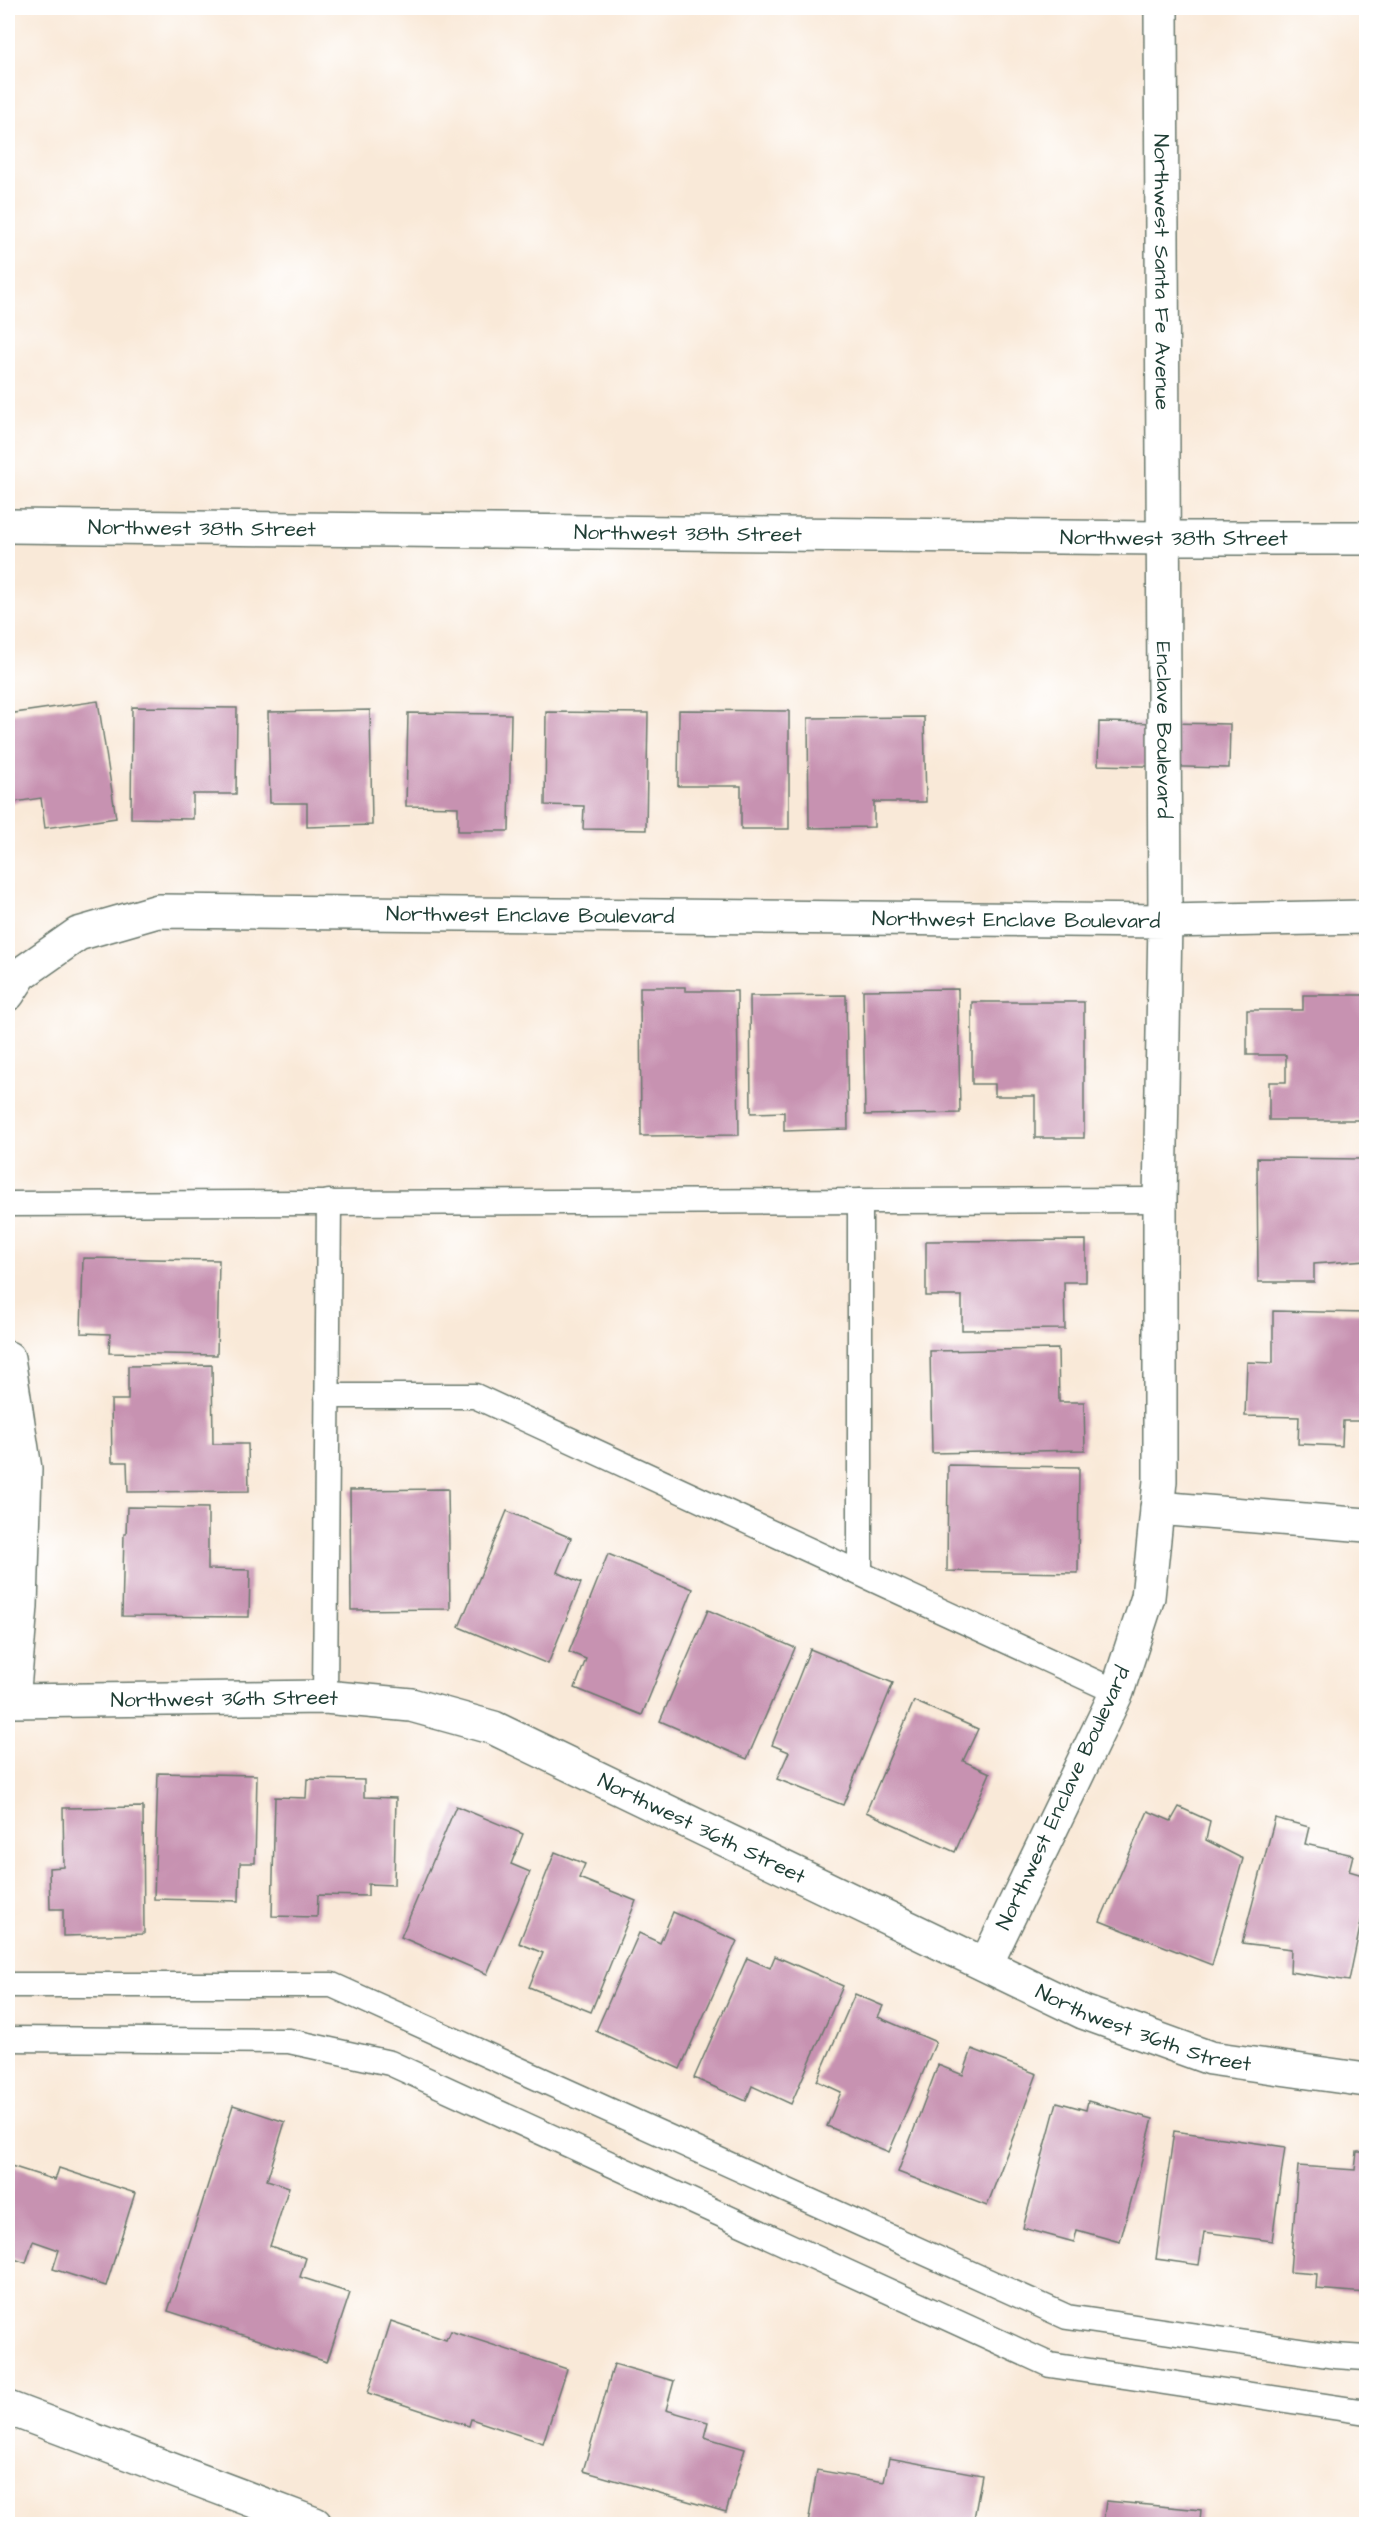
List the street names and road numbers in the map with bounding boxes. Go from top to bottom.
street label: Northwest Santa Fe Avenue [1147,134,1177,410]
street label: Northwest 38th Street [88,512,317,544]
street label: Northwest 38th Street [574,517,803,549]
street label: Northwest 38th Street [1060,522,1288,553]
street label: Enclave Boulevard [1149,641,1179,819]
street label: Northwest Enclave Boulevard [386,899,675,931]
street label: Northwest Enclave Boulevard [872,904,1161,935]
street label: Northwest Enclave Boulevard [989,1661,1137,1935]
street label: Northwest 36th Street [110,1682,340,1714]
street label: Northwest 36th Street [593,1766,811,1891]
street label: Northwest 36th Street [1031,1977,1254,2078]

